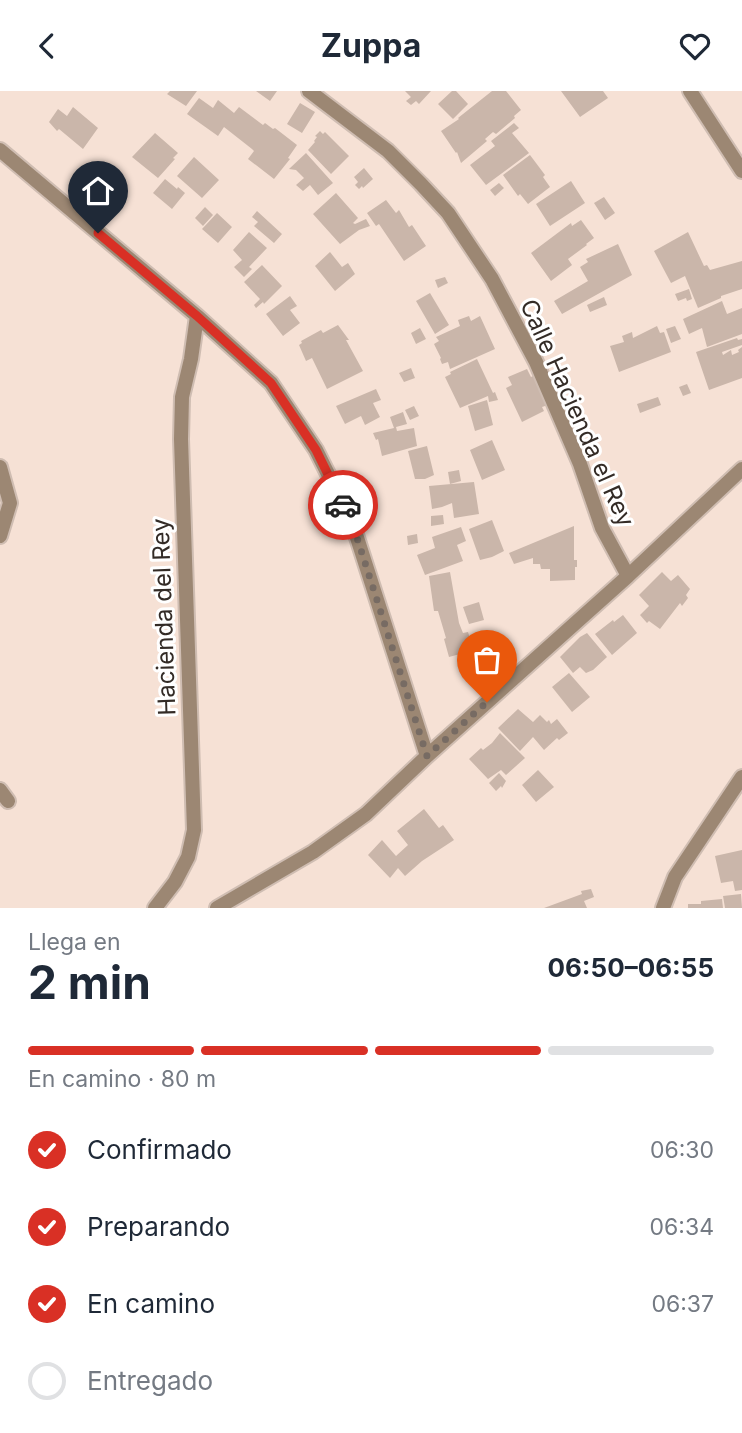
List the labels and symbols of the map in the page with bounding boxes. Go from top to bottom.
pin [68,161,128,233]
street label: Calle Hacienda el Rey [514,295,641,531]
courier [308,470,378,540]
street label: Hacienda del Rey [146,518,181,716]
pin [457,630,517,702]

